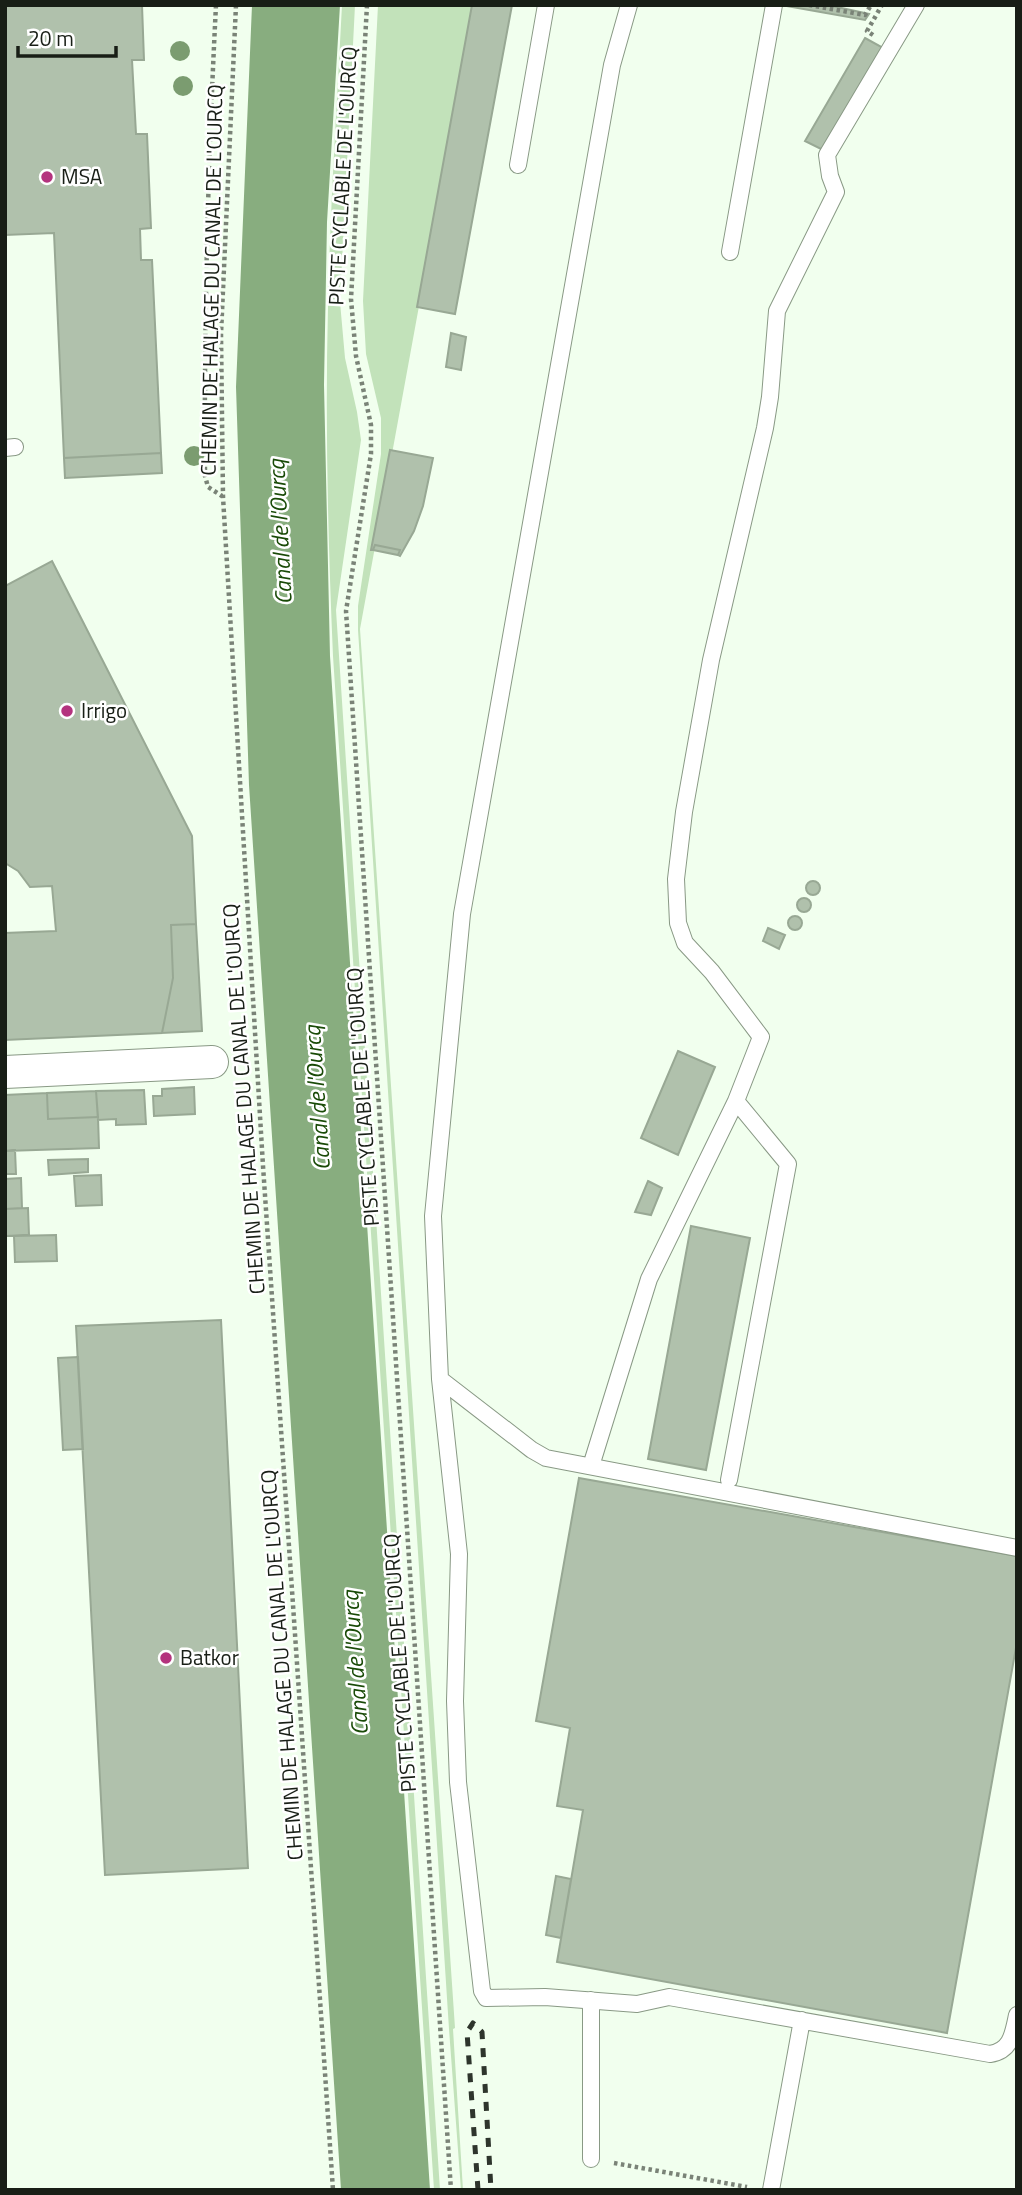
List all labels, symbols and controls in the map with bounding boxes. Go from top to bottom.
scale bar [18,14,116,58]
text: 20 m [28,22,74,54]
street label: PISTE CYCLABLE DE L'OURCQ [319,46,365,306]
street label: CHEMIN DE HALAGE DU CANAL DE L'OURCQ [192,84,230,476]
place label: MSA [61,160,103,192]
marker: MSA [39,169,55,185]
water label: Canal de l'Ourcq [258,457,301,605]
place label: Irrigo [81,694,127,726]
marker: Irrigo [59,703,75,719]
street label: CHEMIN DE HALAGE DU CANAL DE L'OURCQ [213,903,273,1295]
street label: PISTE CYCLABLE DE L'OURCQ [337,967,387,1228]
water label: Canal de l'Ourcq [294,1023,339,1172]
street label: CHEMIN DE HALAGE DU CANAL DE L'OURCQ [251,1469,311,1861]
street label: PISTE CYCLABLE DE L'OURCQ [374,1533,424,1794]
water label: Canal de l'Ourcq [332,1588,377,1737]
place label: Batkor [180,1641,239,1673]
marker: Batkor [158,1650,174,1666]

